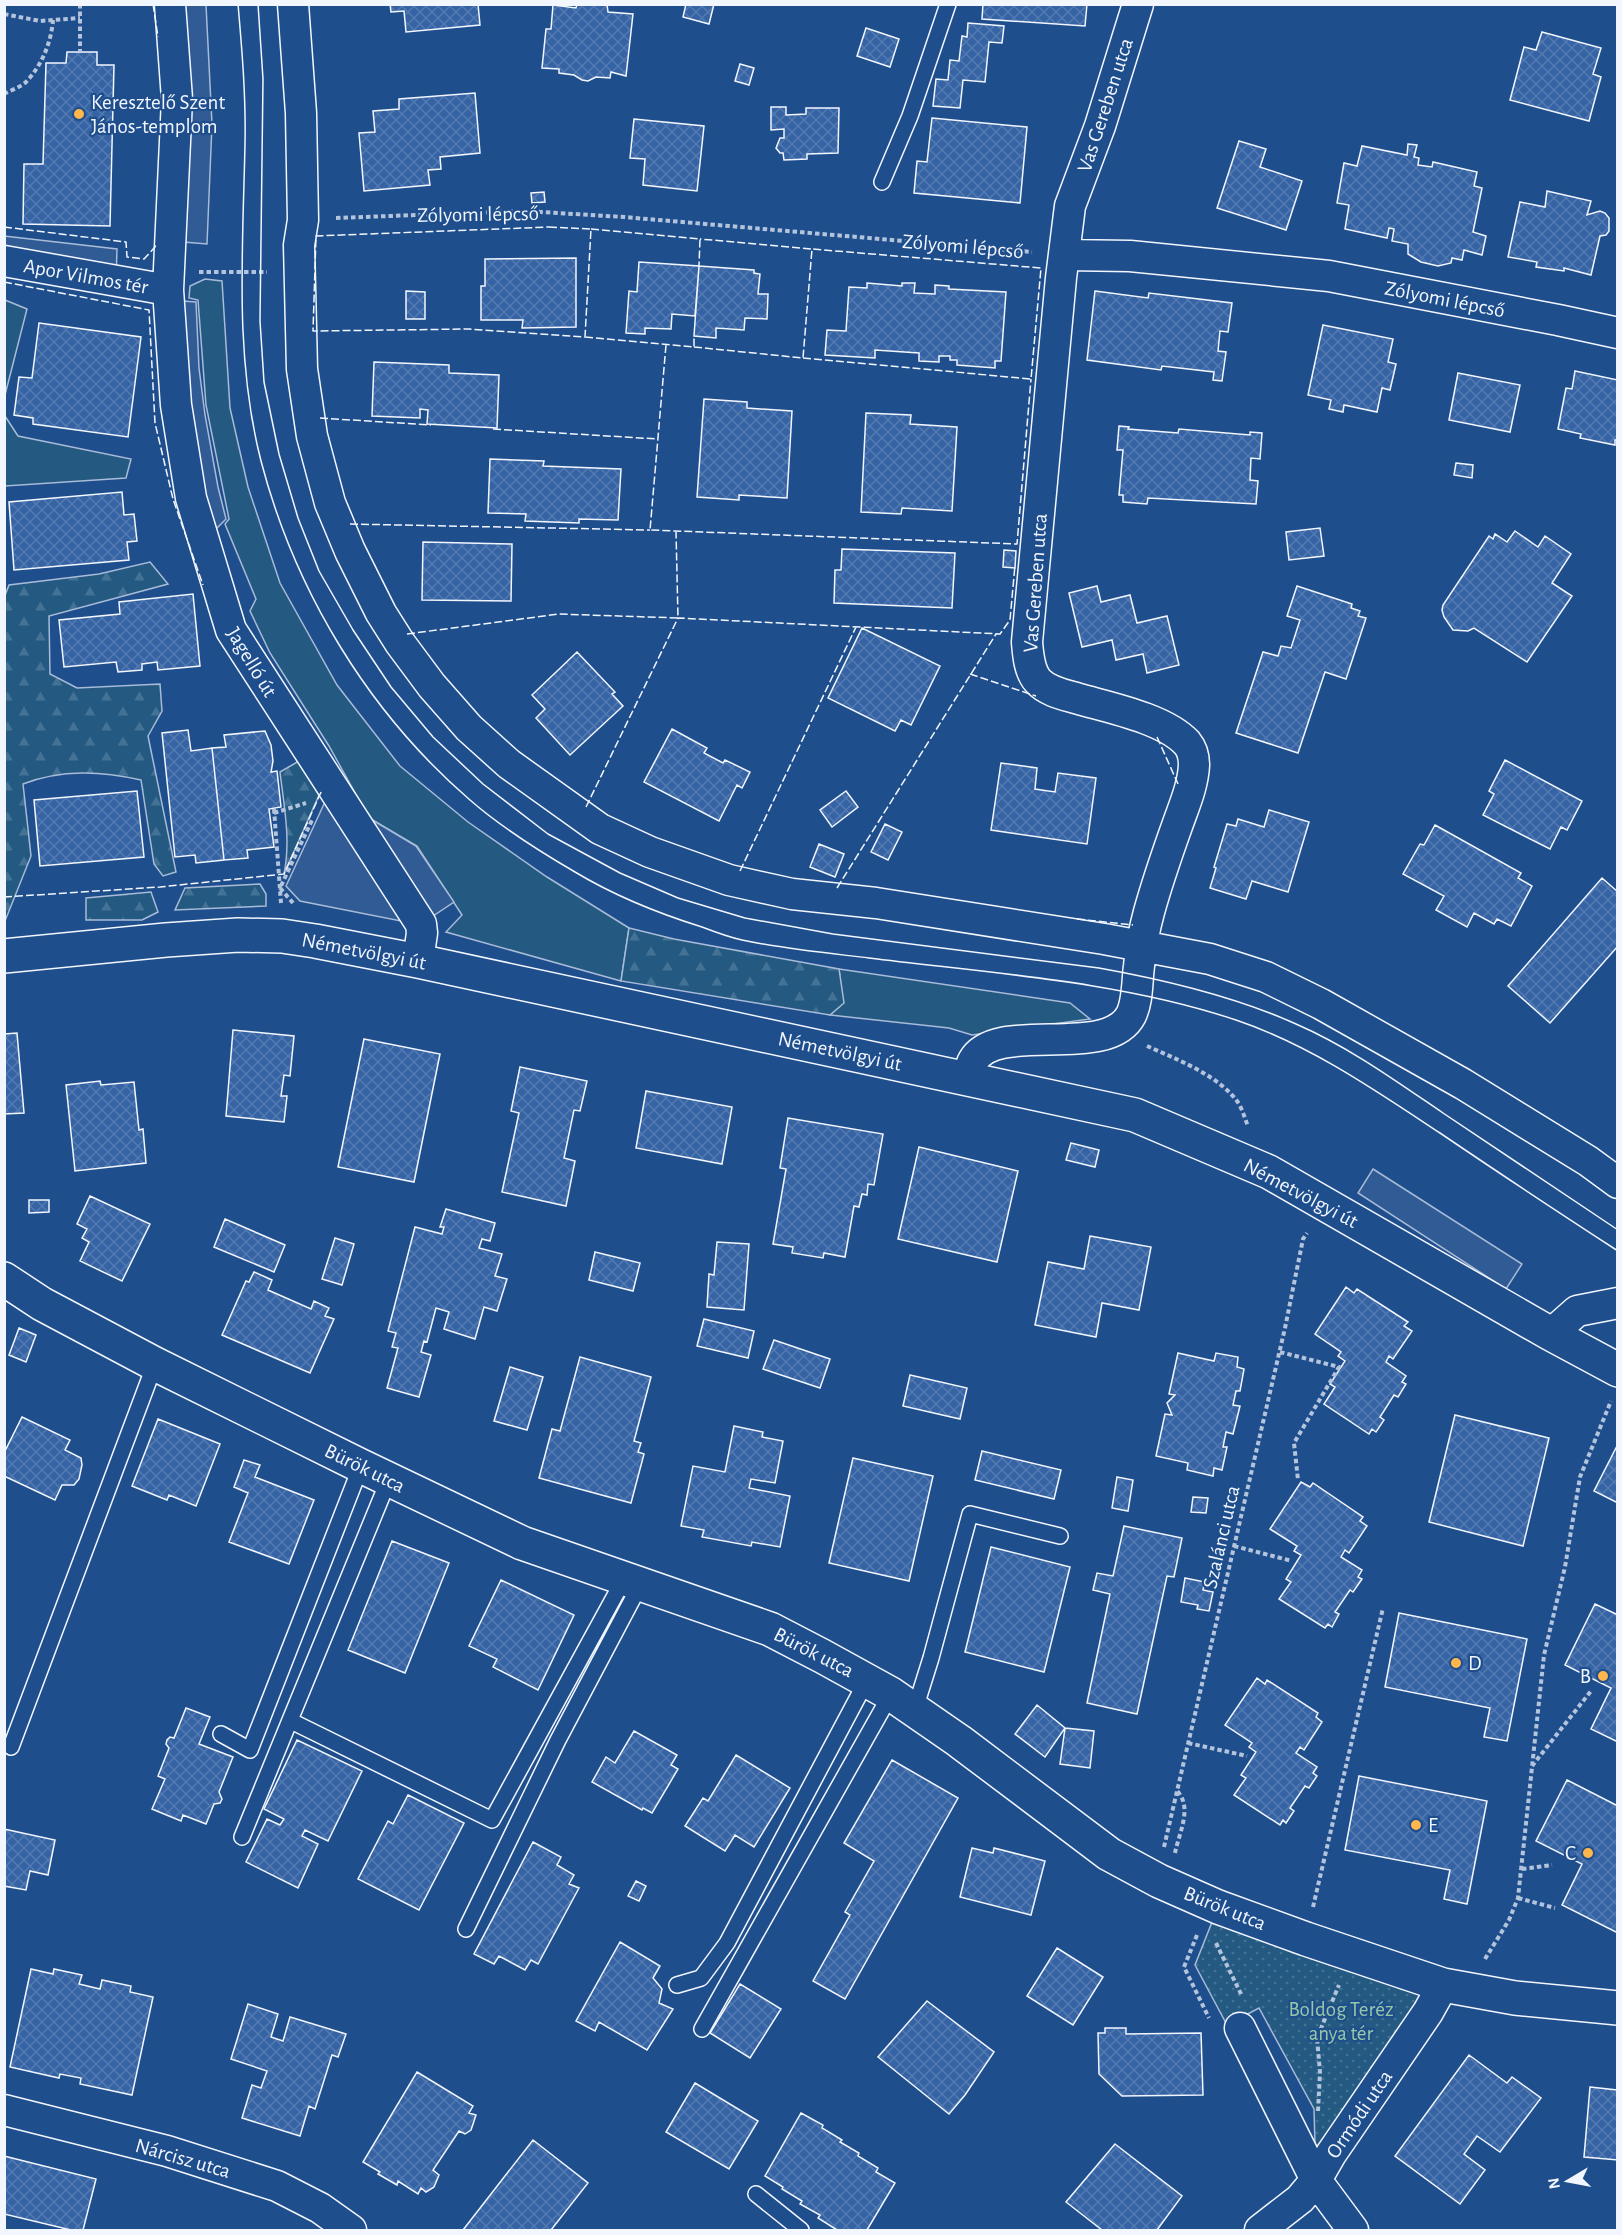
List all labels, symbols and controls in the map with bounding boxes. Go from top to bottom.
street label: Vas Gereben utca [1074,35,1137,175]
place label: Keresztelő Szent János-templom [91,92,225,137]
marker: Keresztelő Szent János-templom [72,107,86,121]
street label: Zólyomi lépcső [417,203,539,226]
street label: Zólyomi lépcső [901,231,1025,262]
street label: Apor Vilmos tér [22,255,150,298]
street label: Zólyomi lépcső [1383,278,1507,321]
street label: Vas Gereben utca [1020,512,1051,653]
street label: Jagelló út [223,624,281,701]
street label: Németvölgyi út [300,929,428,974]
street label: Németvölgyi út [776,1028,904,1075]
street label: Németvölgyi út [1240,1155,1362,1232]
street label: Bürök utca [321,1440,409,1497]
street label: Szalánci utca [1199,1483,1244,1591]
street label: Bürök utca [770,1623,857,1682]
place label: D [1468,1653,1482,1674]
marker: D [1449,1656,1463,1670]
place label: B [1580,1666,1591,1687]
marker: B [1596,1669,1610,1683]
place label: E [1428,1815,1438,1836]
marker: E [1409,1818,1423,1832]
place label: C [1565,1843,1576,1864]
marker: C [1581,1846,1595,1860]
street label: Bürök utca [1181,1883,1269,1935]
park label: Boldog Teréz anya tér [1288,1999,1394,2044]
street label: Ormódi utca [1322,2066,1397,2162]
street label: Nárcisz utca [133,2135,233,2182]
north arrow [1538,2151,1598,2211]
text: N [1545,2177,1563,2190]

